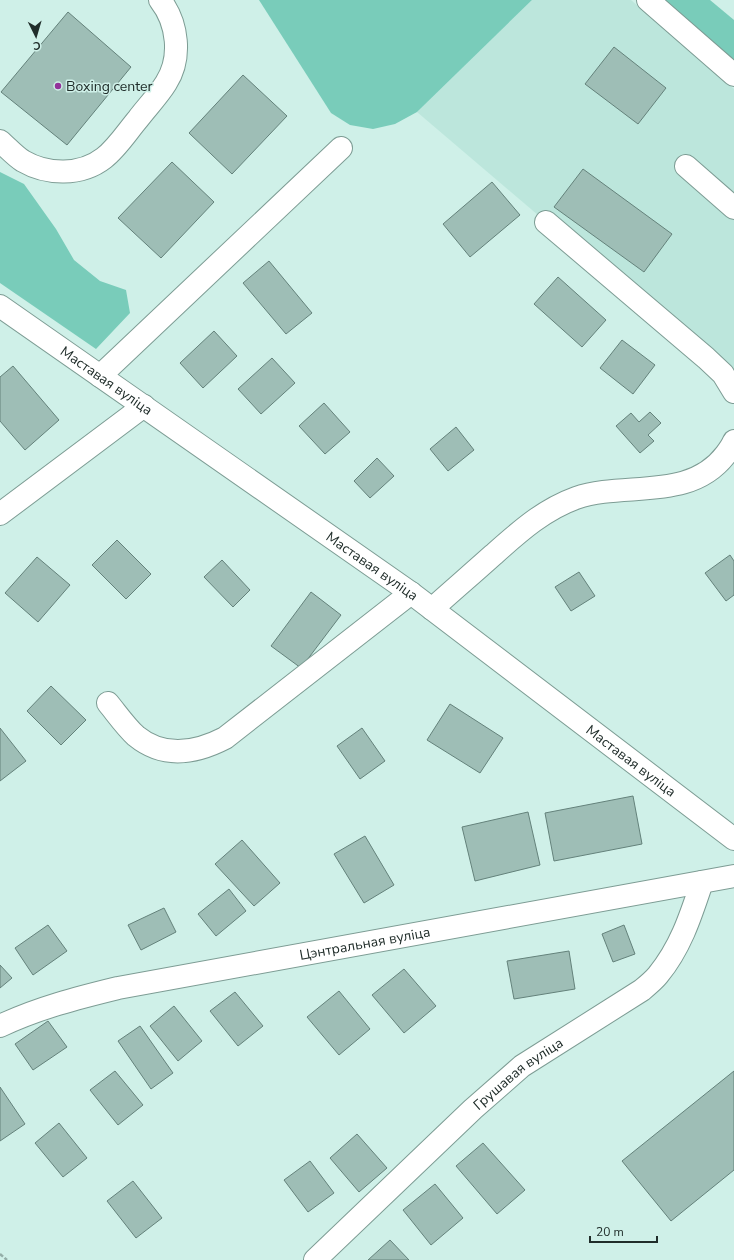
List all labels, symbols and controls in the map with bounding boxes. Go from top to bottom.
north arrow [16,16,56,56]
text: С [32,38,41,53]
place label: Boxing center [66,77,152,96]
marker: Boxing center [53,81,63,91]
street label: Маставая вуліца [57,342,156,419]
street label: Маставая вуліца [322,527,422,605]
street label: Маставая вуліца [582,720,680,801]
street label: Цэнтральная вуліца [298,922,432,964]
street label: Грушавая вуліца [469,1033,567,1114]
scale bar [590,1218,657,1244]
text: 20 m [596,1224,624,1240]

